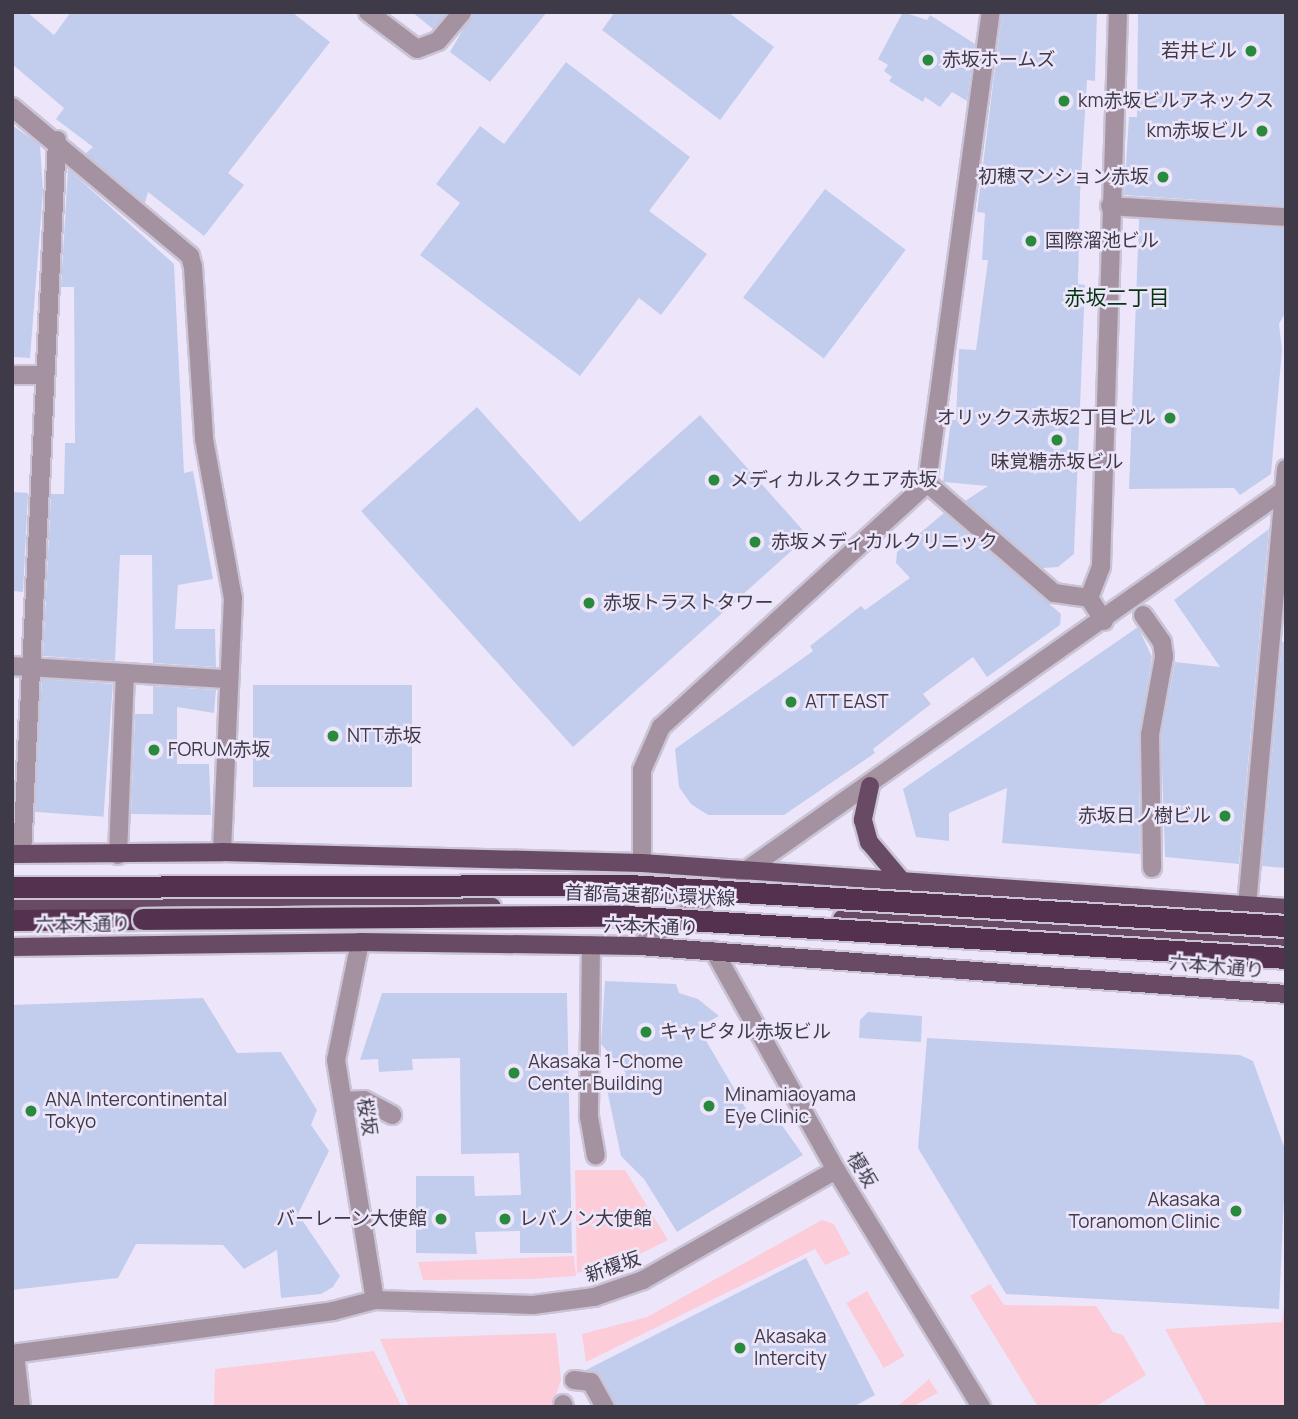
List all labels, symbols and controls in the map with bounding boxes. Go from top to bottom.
place label: 若井ビル [1161,40,1237,62]
marker: 若井ビル [1243,43,1259,59]
place label: 赤坂ホームズ [942,49,1056,71]
marker: 赤坂ホームズ [920,52,936,68]
place label: km赤坂ビルアネックス [1078,90,1275,112]
marker: km赤坂ビルアネックス [1056,93,1072,109]
place label: km赤坂ビル [1146,120,1248,142]
marker: km赤坂ビル [1254,123,1270,139]
place label: 初穂マンション赤坂 [978,166,1149,188]
marker: 初穂マンション赤坂 [1155,169,1171,185]
place label: 国際溜池ビル [1045,230,1159,252]
marker: 国際溜池ビル [1023,233,1039,249]
district label: 赤坂二丁目 [1065,284,1169,310]
place label: オリックス赤坂2丁目ビル [936,407,1156,429]
marker: オリックス赤坂2丁目ビル [1162,410,1178,426]
marker: 味覚糖赤坂ビル [1049,432,1065,448]
place label: 味覚糖赤坂ビル [991,451,1123,473]
place label: メディカルスクエア赤坂 [730,469,939,491]
marker: メディカルスクエア赤坂 [704,470,724,490]
place label: 赤坂メディカルクリニック [771,531,999,553]
marker: 赤坂メディカルクリニック [745,532,765,552]
place label: 赤坂トラストタワー [603,592,774,614]
marker: 赤坂トラストタワー [581,595,597,611]
place label: ATT EAST [805,691,889,713]
marker: ATT EAST [783,694,799,710]
place label: NTT赤坂 [347,725,422,747]
marker: NTT赤坂 [325,728,341,744]
place label: FORUM赤坂 [168,739,271,761]
marker: FORUM赤坂 [146,742,162,758]
place label: 赤坂日ノ樹ビル [1078,805,1211,827]
marker: 赤坂日ノ樹ビル [1217,808,1233,824]
street label: 首都高速都心環状線 [564,882,736,910]
street label: 六本木通り [35,913,131,937]
street label: 六本木通り [603,914,699,940]
street label: 六本木通り [1169,952,1265,982]
place label: キャピタル赤坂ビル [660,1021,831,1043]
marker: キャピタル赤坂ビル [638,1024,654,1040]
place label: Akasaka 1-Chome Center Building [528,1051,683,1095]
marker: Akasaka 1-Chome Center Building [506,1065,522,1081]
place label: Minamiaoyama Eye Clinic [725,1084,856,1128]
place label: ANA Intercontinental Tokyo [45,1089,227,1133]
street label: 桜坂 [353,1096,381,1138]
marker: Minamiaoyama Eye Clinic [699,1096,719,1116]
marker: ANA Intercontinental Tokyo [23,1103,39,1119]
street label: 榎坂 [842,1148,882,1192]
place label: Akasaka Toranomon Clinic [1068,1189,1220,1233]
marker: Akasaka Toranomon Clinic [1226,1201,1246,1221]
place label: バーレーン大使館 [275,1208,427,1230]
place label: レバノン大使館 [519,1208,652,1230]
marker: バーレーン大使館 [433,1211,449,1227]
marker: レバノン大使館 [497,1211,513,1227]
street label: 新榎坂 [582,1247,644,1287]
place label: Akasaka Intercity [754,1326,827,1370]
marker: Akasaka Intercity [732,1340,748,1356]

